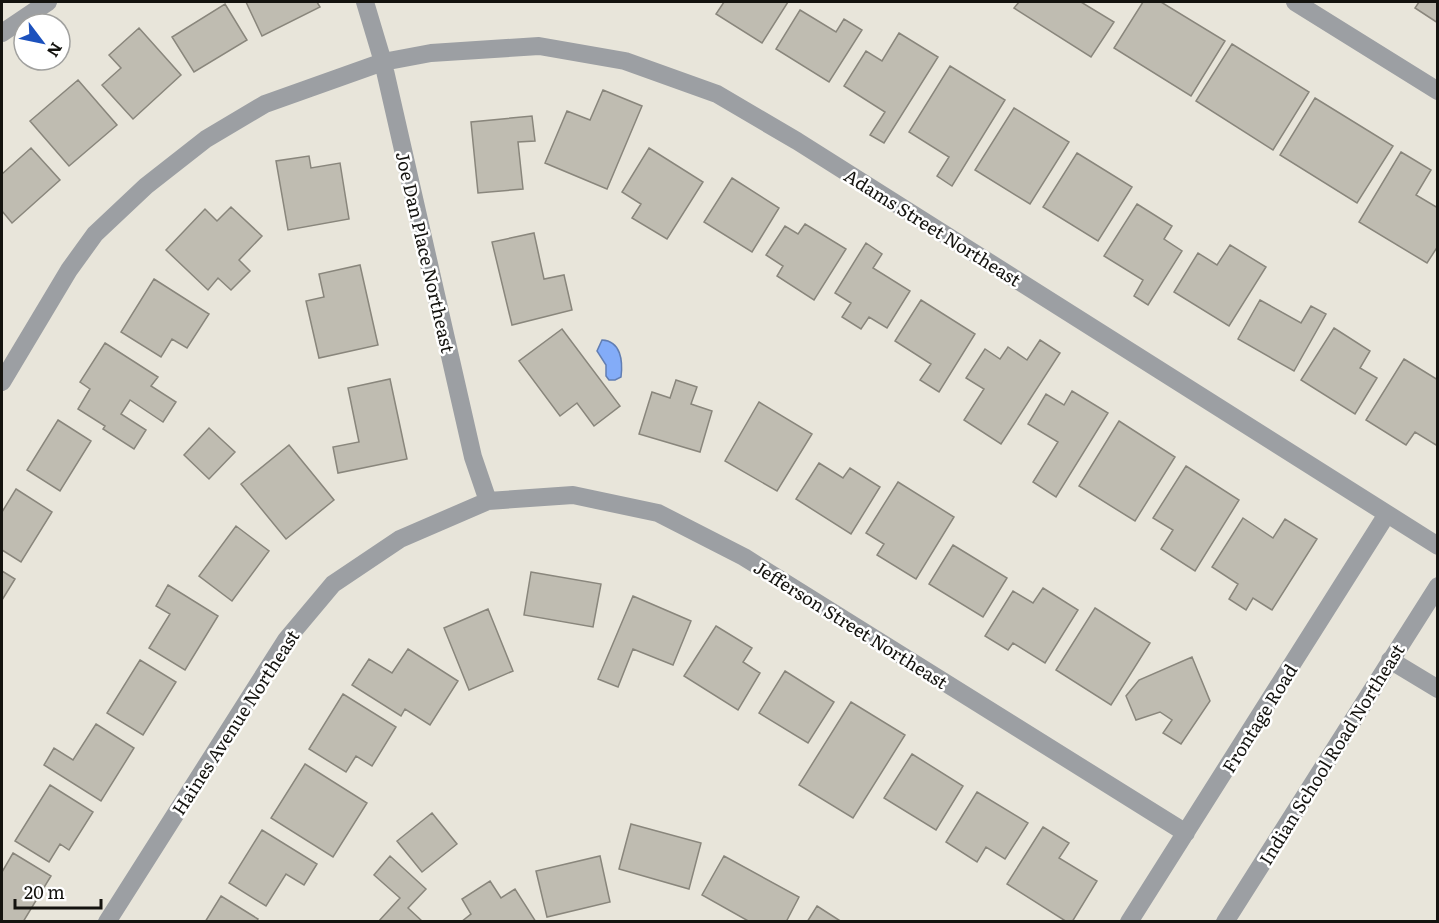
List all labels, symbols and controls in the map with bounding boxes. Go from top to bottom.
north arrow [12,12,72,72]
text: N [42,38,69,63]
street label: Joe Dan Place Northeast [390,149,462,356]
street label: Adams Street Northeast [839,162,1027,293]
street label: Jefferson Street Northeast [749,553,954,695]
street label: Haines Avenue Northeast [165,623,306,820]
street label: Indian School Road Northeast [1252,637,1411,870]
street label: Frontage Road [1215,658,1303,778]
scale bar [15,872,100,910]
text: 20 m [24,878,65,905]

